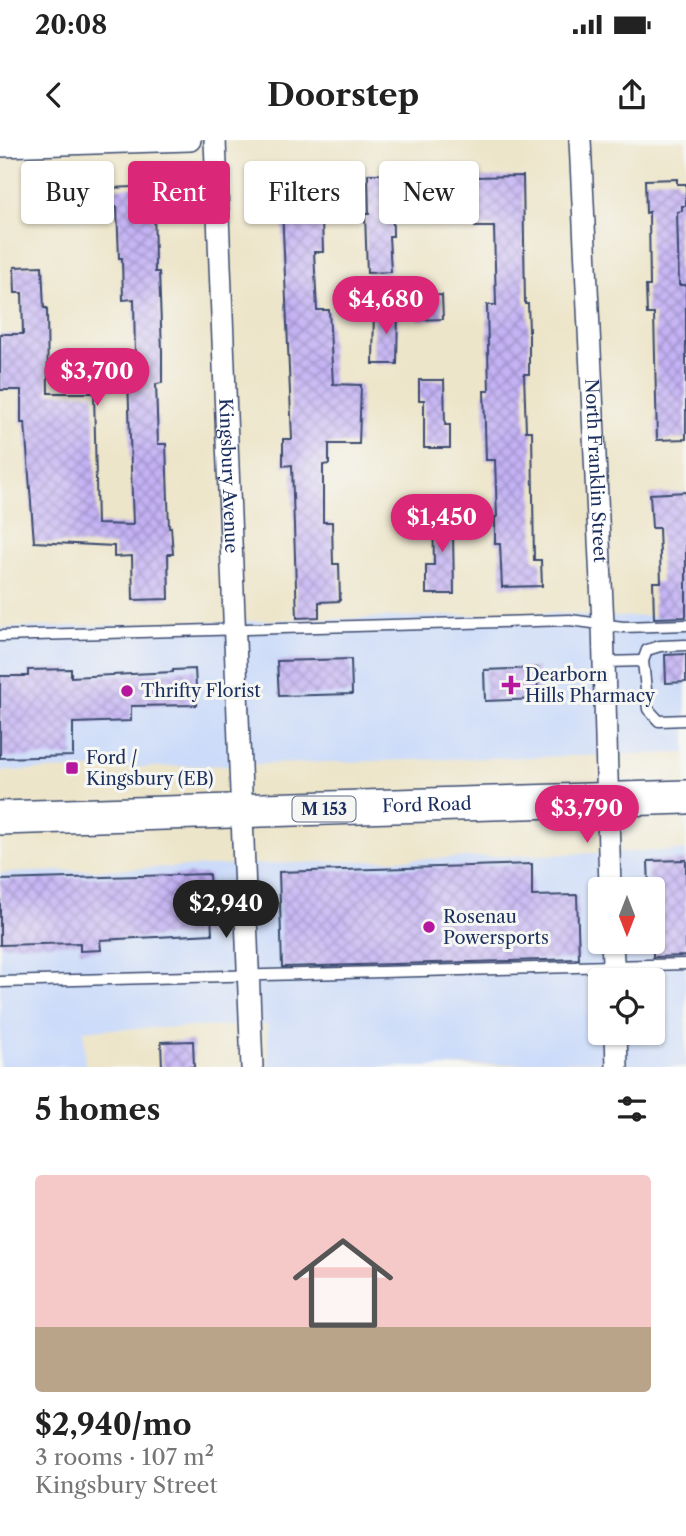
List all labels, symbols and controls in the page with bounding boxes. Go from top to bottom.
text: 20:08 [35,9,107,41]
text: Doorstep [267,75,419,114]
icon: back [35,76,73,114]
icon: share [613,76,651,114]
chip: Buy [21,161,114,224]
chip: Rent [128,161,230,224]
chip: Filters [244,161,365,224]
chip: New [379,161,479,224]
pin: $4,680 [329,276,443,336]
text: $4,680 [348,285,424,313]
pin: $3,700 [40,348,154,408]
text: $3,700 [60,357,134,385]
street label: North Franklin Street [580,378,611,564]
street label: Kingsbury Avenue [214,398,242,554]
pin: $1,450 [385,494,499,554]
text: $1,450 [407,503,477,531]
place label: Dearborn Hills Pharmacy [525,664,656,707]
marker: Dearborn Hills Pharmacy [503,677,519,693]
place label: Thrifty Florist [141,680,261,702]
marker: Thrifty Florist [119,683,135,699]
place label: Ford / Kingsbury (EB) [86,747,214,790]
marker: Ford / Kingsbury (EB) [64,760,80,776]
pin: $3,790 [530,786,644,845]
street label: Ford Road [382,793,472,817]
text: $3,790 [551,794,623,822]
road number: M 153 [292,796,356,822]
north arrow [588,877,665,954]
map controls [588,877,665,1045]
pin: $2,940 [169,880,283,940]
text: $2,940 [189,889,263,917]
place label: Rosenau Powersports [443,906,549,949]
marker: Rosenau Powersports [421,919,437,935]
button: locate [588,968,665,1045]
icon: filters [613,1090,651,1128]
text: 5 homes [35,1091,160,1128]
icon: home [280,1220,406,1346]
text: $2,940/mo [35,1406,191,1443]
text: 3 rooms · 107 m² [35,1443,214,1471]
text: Kingsbury Street [35,1471,218,1499]

